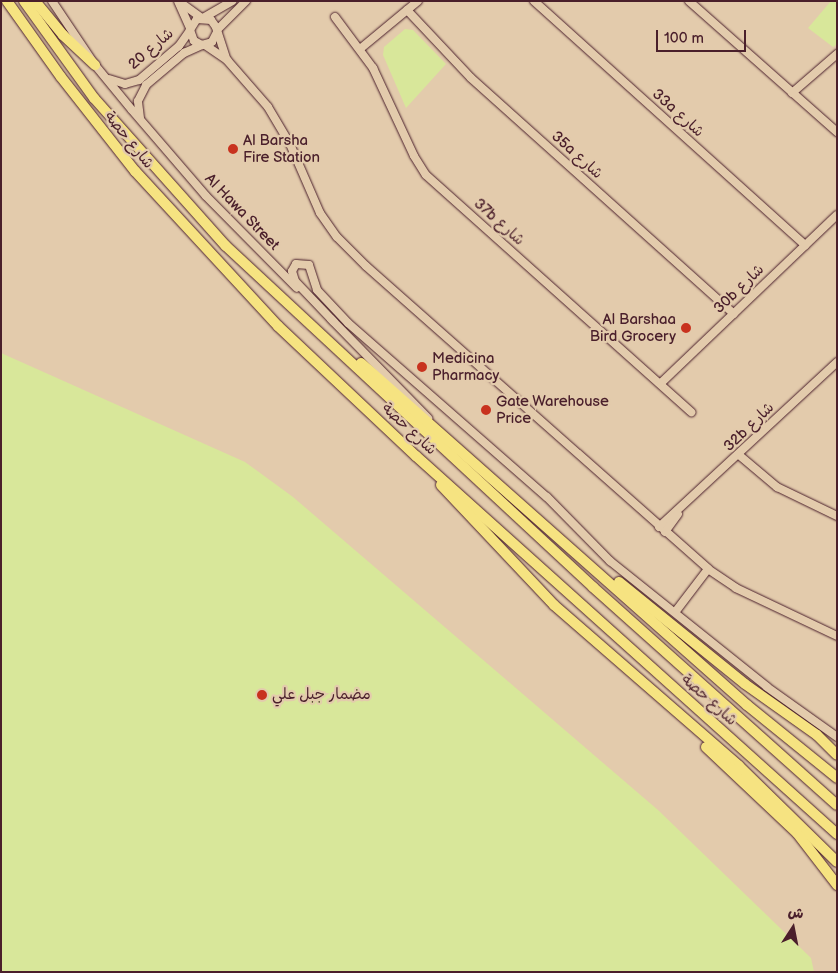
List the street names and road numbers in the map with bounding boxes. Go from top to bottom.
street label: شارع 20 [125,24,177,74]
street label: 33a شارع [648,85,708,141]
street label: شارع حصة [101,108,157,172]
street label: 35a شارع [548,127,606,183]
street label: Al Hawa Street [201,170,283,254]
street label: 37b شارع [470,195,528,249]
street label: 30b شارع [710,261,768,317]
street label: شارع حصة [378,399,440,459]
street label: 32b شارع [720,399,778,455]
street label: شارع حصة [678,671,740,729]

